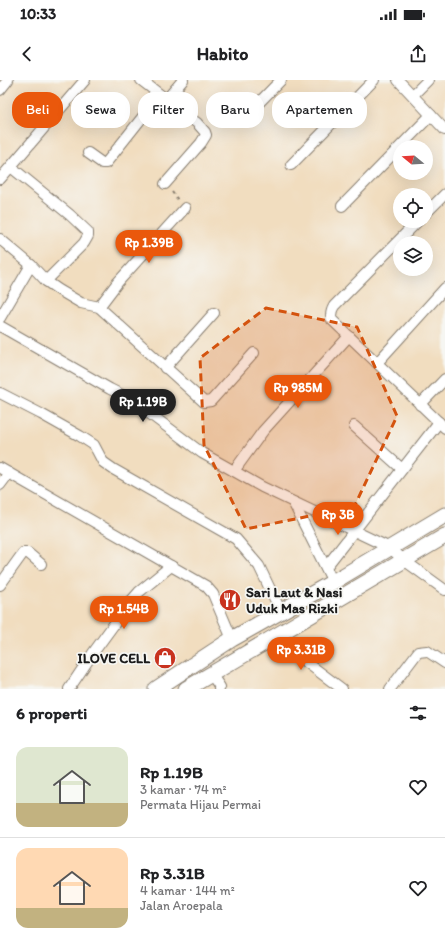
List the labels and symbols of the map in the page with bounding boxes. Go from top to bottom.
north arrow [393,140,433,180]
pin: Rp 1.39B [108,230,190,264]
pin: Rp 985M [261,375,335,409]
pin: Rp 1.19B [102,389,184,423]
pin: Rp 3B [310,502,366,536]
place label: Sari Laut & Nasi Uduk Mas Rizki [246,584,342,617]
restaurant icon: Sari Laut & Nasi Uduk Mas Rizki [217,587,243,613]
pin: Rp 1.54B [83,596,165,630]
pin: Rp 3.31B [260,637,342,671]
shop icon: ILOVE CELL [152,645,178,671]
place label: ILOVE CELL [78,650,151,667]

